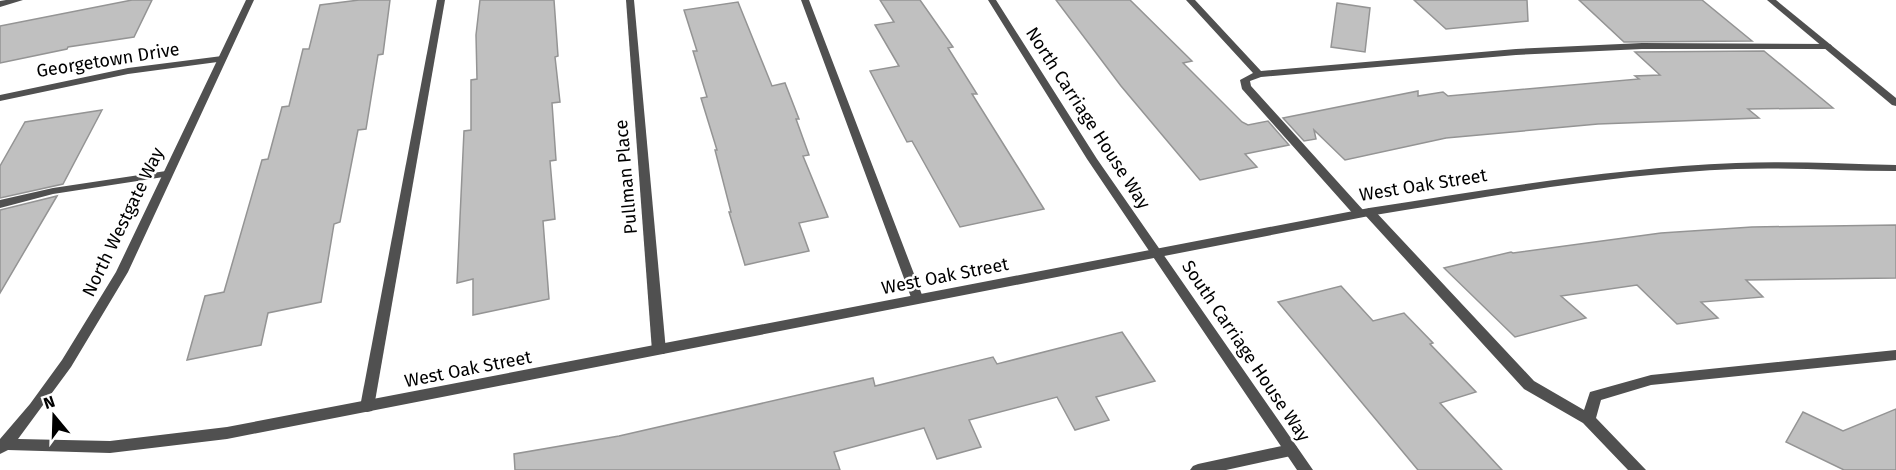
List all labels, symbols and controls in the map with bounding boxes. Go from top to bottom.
street label: North Carriage House Way [1021,23,1155,213]
street label: Georgetown Drive [35,38,181,82]
street label: Pullman Place [610,119,642,235]
street label: North Westgate Way [77,144,169,300]
street label: West Oak Street [1358,164,1489,206]
street label: West Oak Street [880,253,1011,299]
street label: South Carriage House Way [1177,256,1315,446]
street label: West Oak Street [403,346,534,392]
north arrow [24,386,84,446]
text: N [41,392,57,413]

